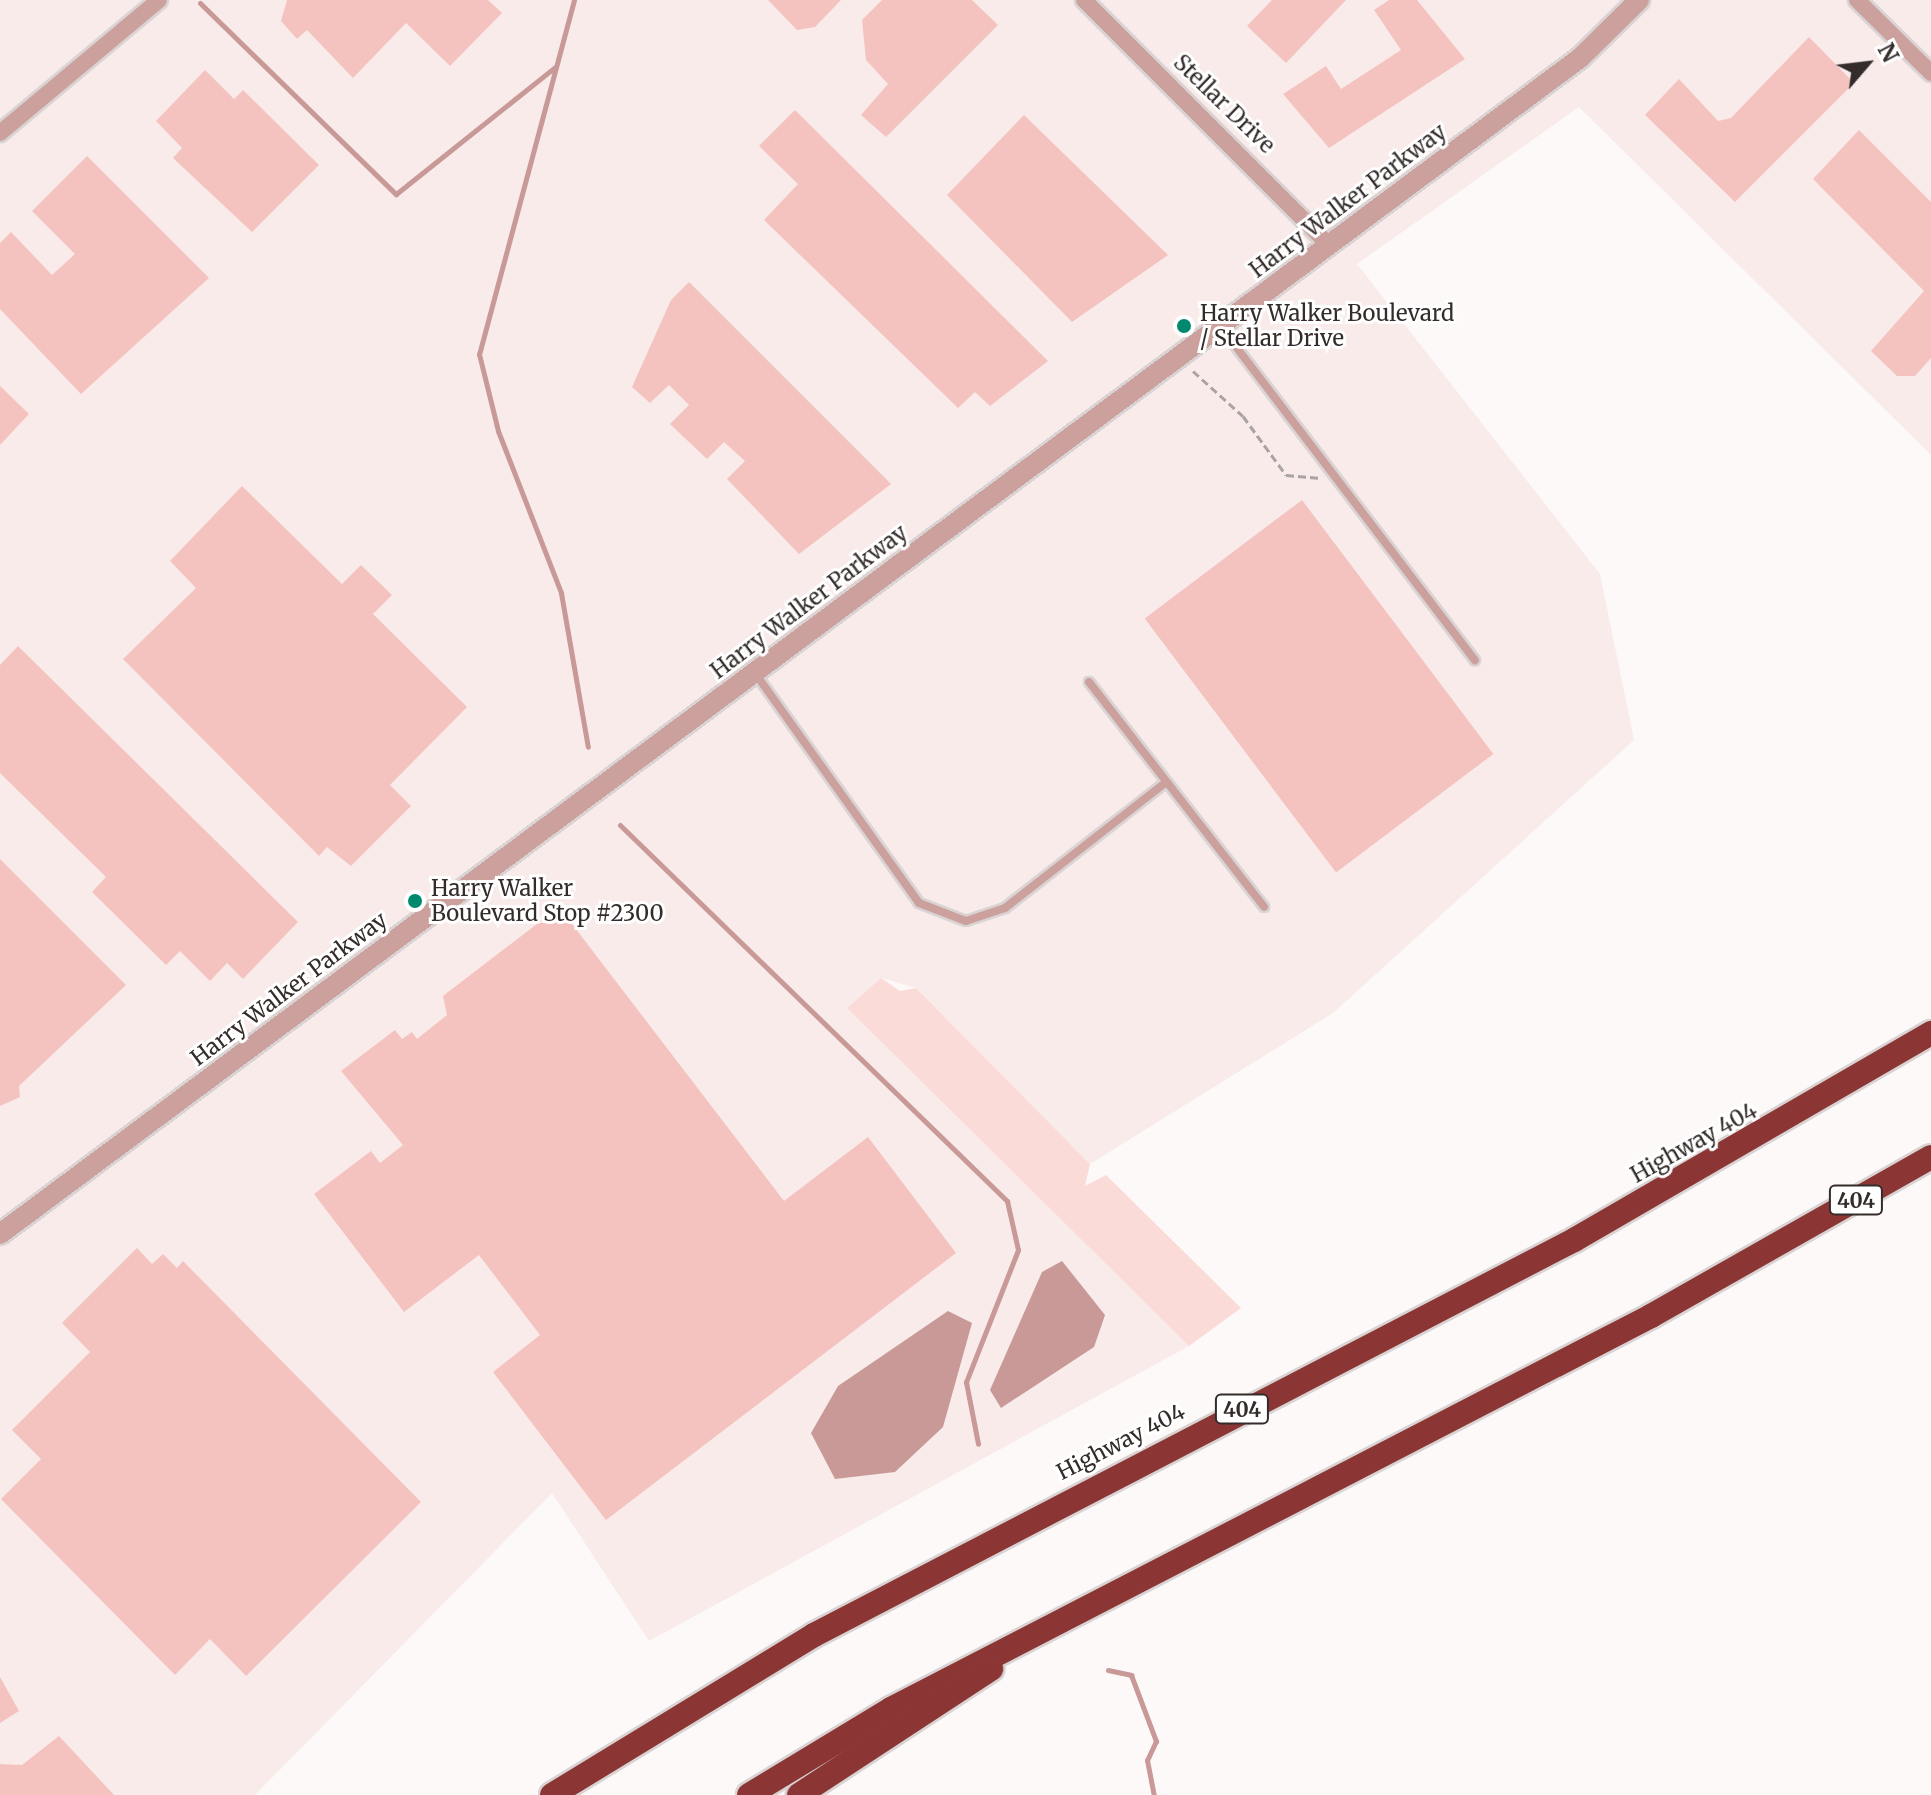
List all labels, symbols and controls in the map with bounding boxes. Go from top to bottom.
north arrow [1827,24,1907,104]
text: N [1872,38,1905,67]
street label: Stellar Drive [1168,49,1280,159]
street label: Harry Walker Parkway [1245,119,1451,283]
place label: Harry Walker Boulevard / Stellar Drive [1200,300,1454,352]
marker: Harry Walker Boulevard / Stellar Drive [1175,317,1193,335]
street label: Harry Walker Parkway [706,520,912,684]
place label: Harry Walker Boulevard Stop #2300 [431,875,664,926]
marker: Harry Walker Boulevard Stop #2300 [406,892,424,910]
street label: Harry Walker Parkway [186,907,392,1071]
street label: Highway 404 [1626,1097,1762,1189]
road number: 404 [1828,1184,1884,1216]
road number: 404 [1214,1393,1270,1425]
street label: Highway 404 [1053,1398,1189,1486]

